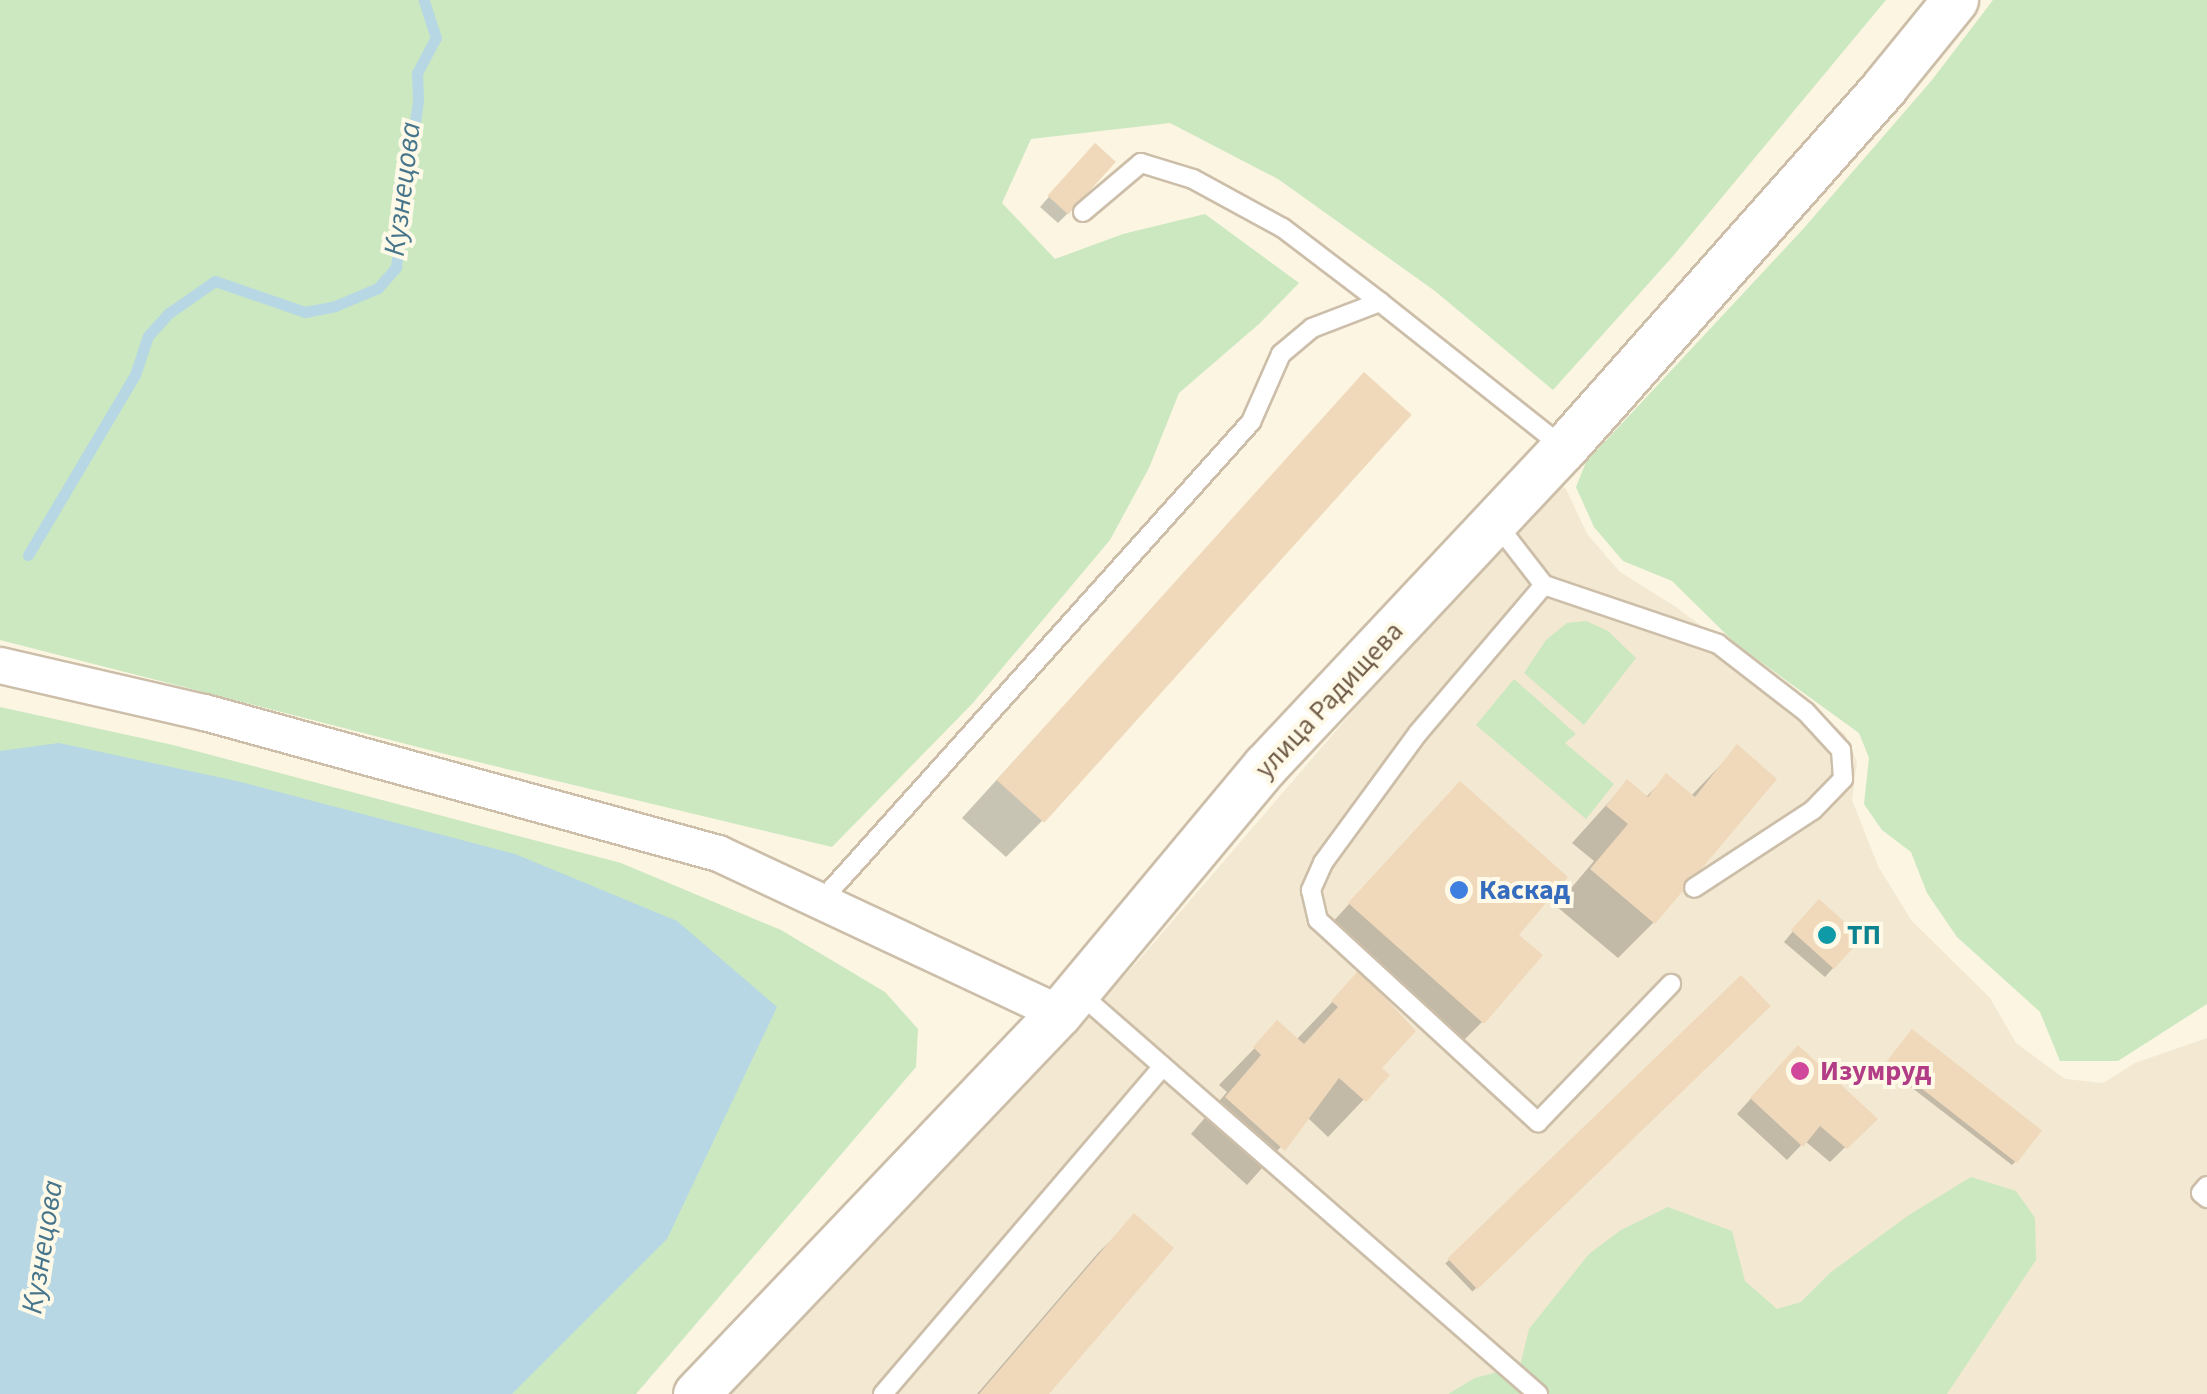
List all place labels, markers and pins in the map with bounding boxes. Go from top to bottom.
place label: Каскад [1479,873,1570,907]
marker: Каскад [1448,879,1470,901]
place label: ТП [1847,918,1881,952]
marker: ТП [1816,924,1838,946]
place label: Изумруд [1820,1054,1931,1088]
marker: Изумруд [1789,1060,1811,1082]

